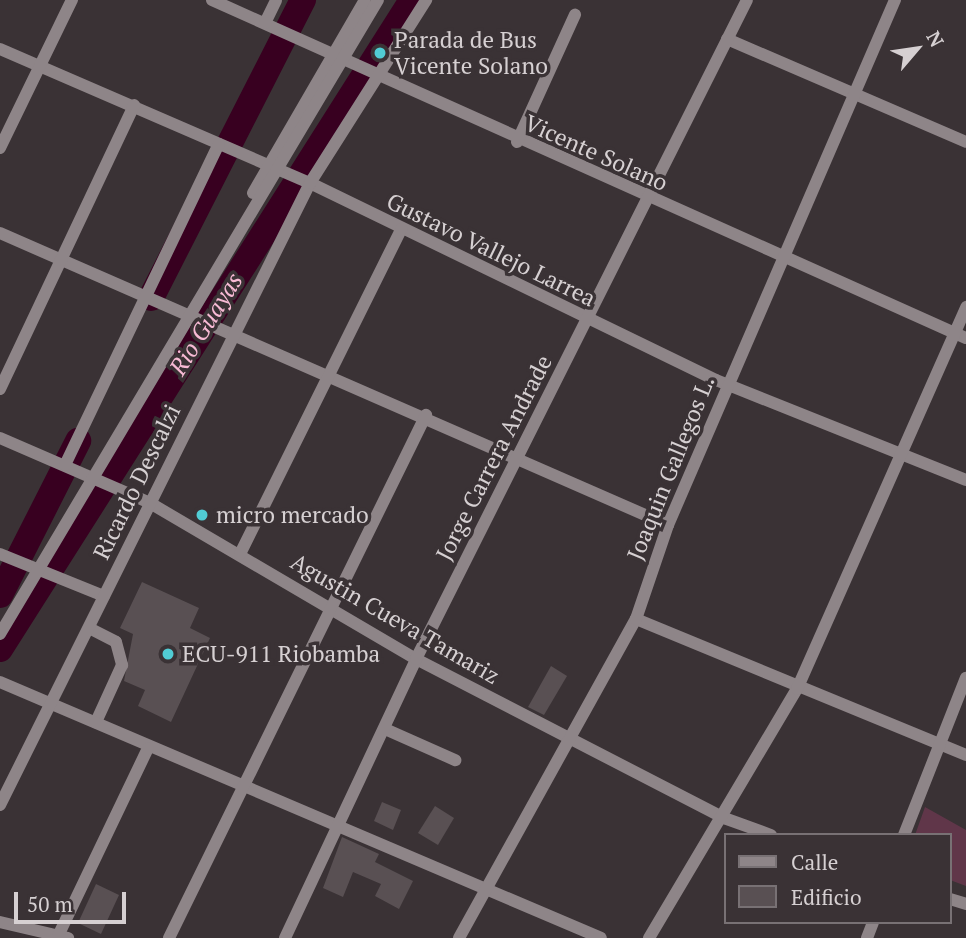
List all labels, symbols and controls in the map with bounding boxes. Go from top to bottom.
north arrow [882,14,952,84]
place label: Parada de Bus Vicente Solano [394,26,548,80]
text: N [921,26,950,51]
marker: Parada de Bus Vicente Solano [372,45,388,61]
street label: Vicente Solano [520,109,672,197]
street label: Gustavo Vallejo Larrea [382,187,600,313]
water label: Rio Guayas [163,267,249,381]
street label: Jorge Carrera Andrade [430,350,558,566]
street label: Joaquin Gallegos L. [621,372,721,564]
street label: Ricardo Descalzi [88,400,186,564]
place label: micro mercado [216,501,369,529]
marker: micro mercado [194,507,210,523]
street label: Agustin Cueva Tamariz [286,548,504,690]
place label: ECU-911 Riobamba [182,640,380,668]
marker: ECU-911 Riobamba [160,646,176,662]
legend [724,833,952,924]
text: Calle [791,848,838,876]
scale bar [18,878,130,922]
text: Edificio [791,883,862,911]
text: 50 m [27,890,73,918]

